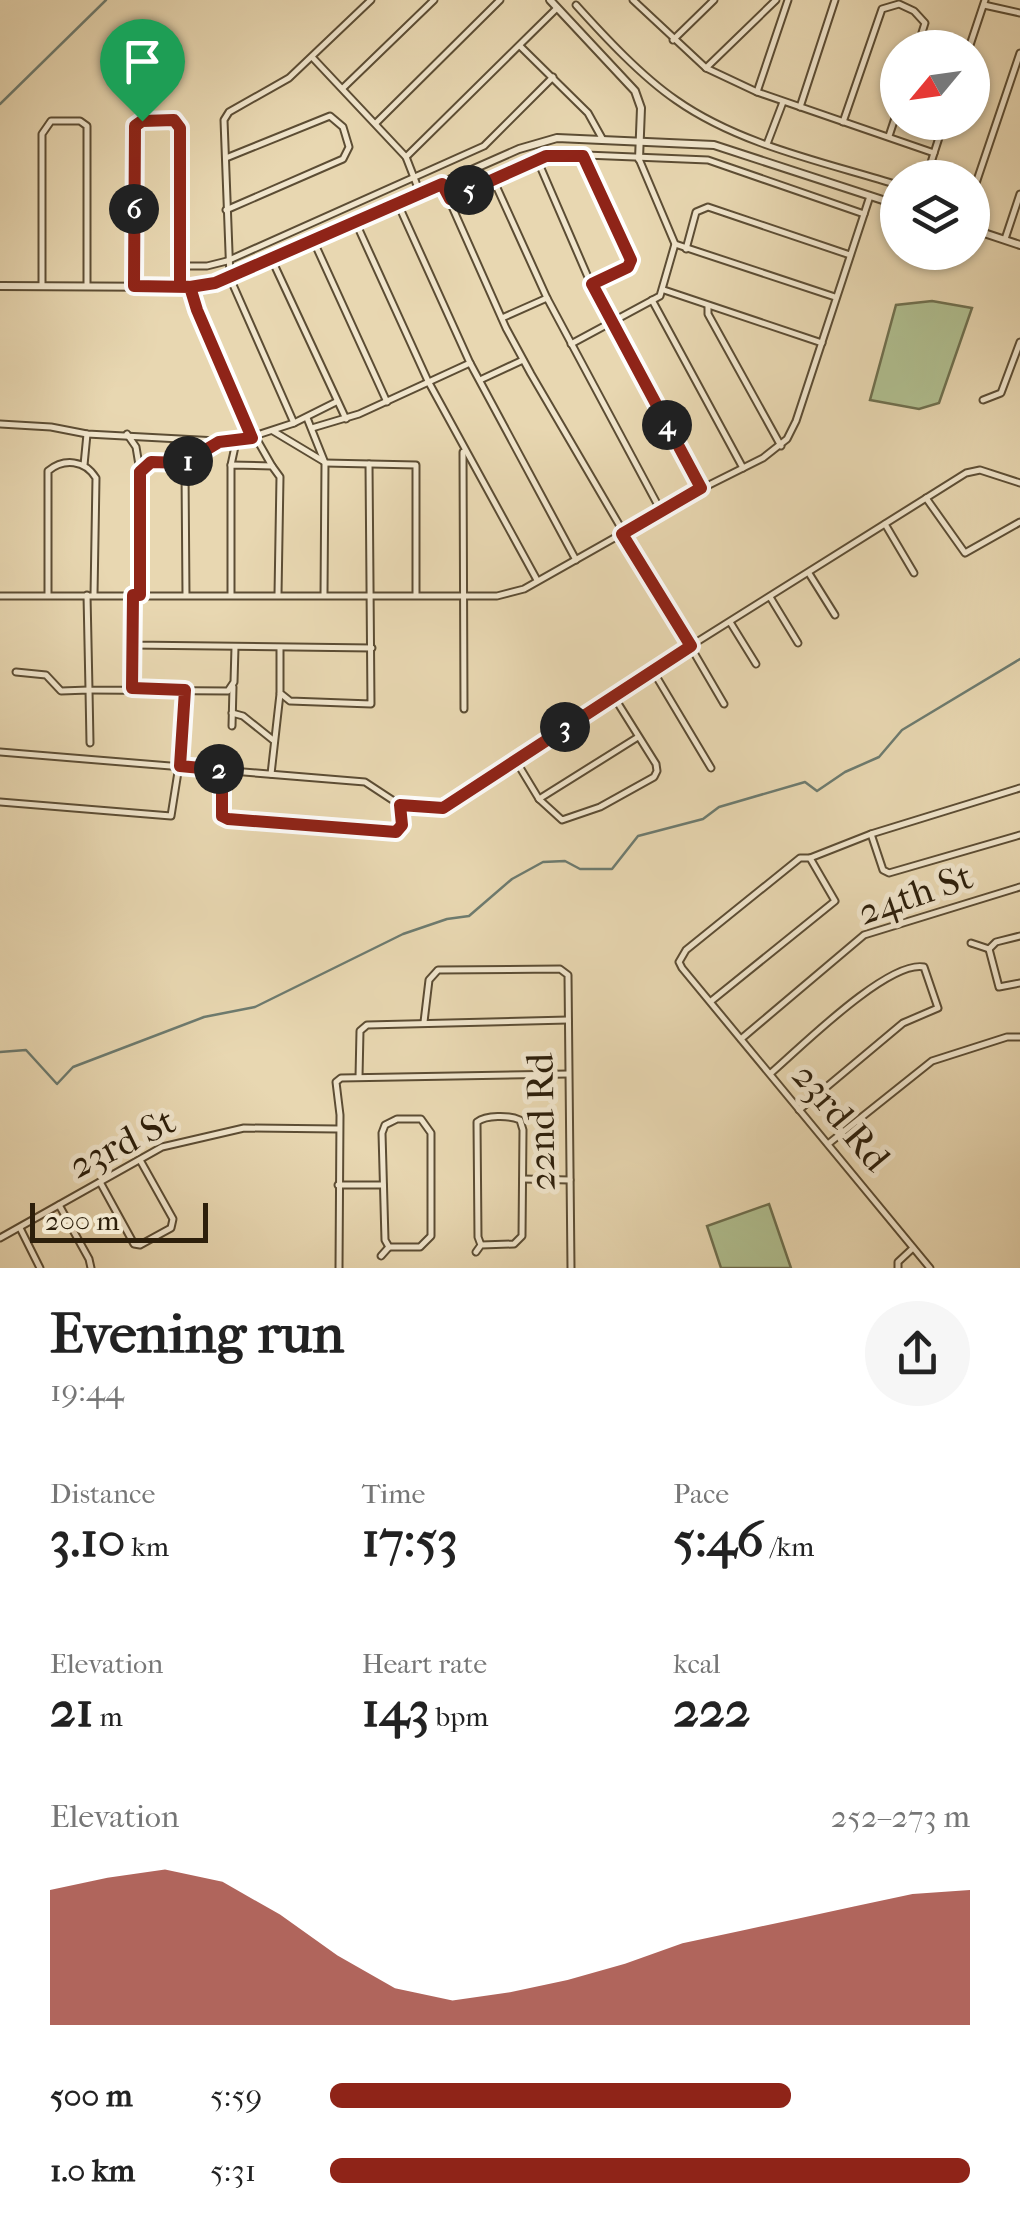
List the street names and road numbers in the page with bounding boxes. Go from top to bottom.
street label: 24th St [852,853,979,935]
street label: 22nd Rd [517,1052,565,1191]
street label: 23rd Rd [783,1054,899,1181]
street label: 23rd St [61,1098,183,1188]

